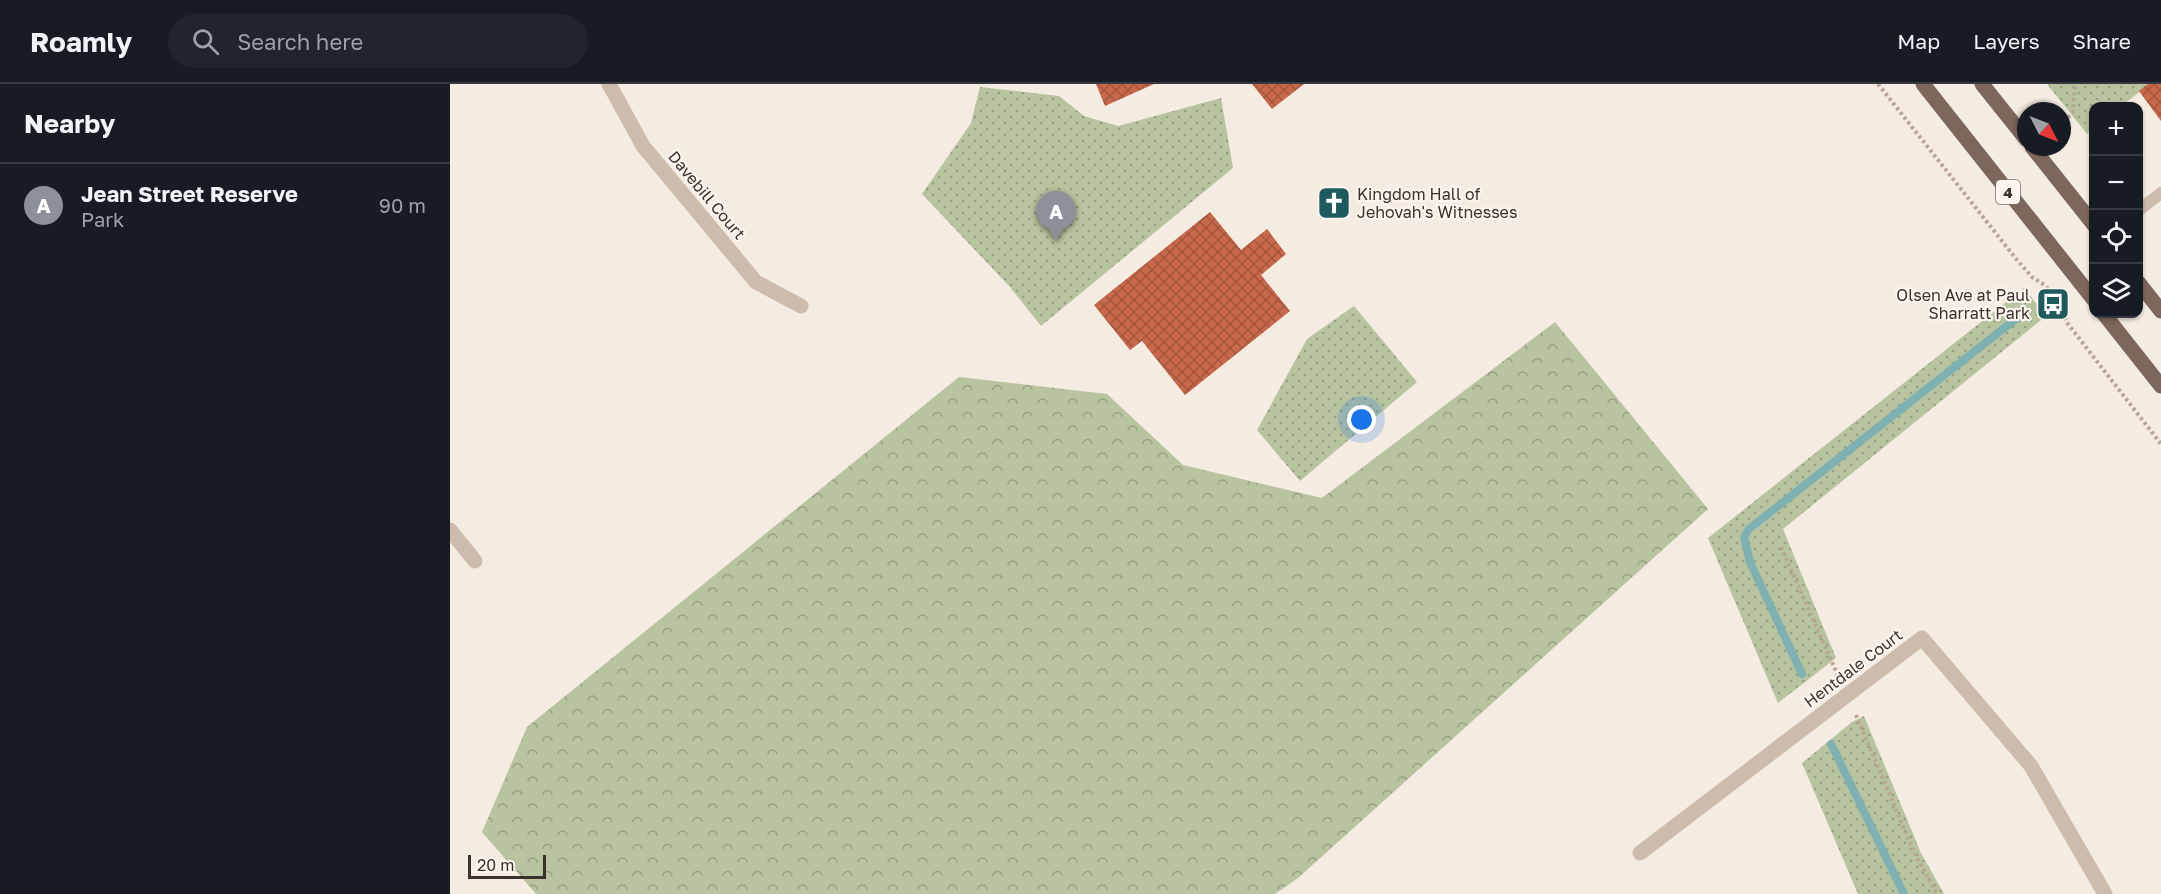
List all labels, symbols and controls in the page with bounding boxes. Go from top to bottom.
search box [168,14,588,68]
text: Roamly [30,25,132,58]
icon: search [189,25,222,58]
text: Search here [237,28,363,55]
text: Map [1897,28,1940,54]
text: Layers [1973,28,2040,54]
text: Share [2073,28,2131,54]
north arrow [2017,102,2071,156]
map controls [2089,102,2143,318]
button: + [2089,102,2143,156]
text: Nearby [24,108,115,139]
street label: Davebill Court [664,147,750,243]
button: − [2089,156,2143,210]
text: Jean Street Reserve [81,180,298,207]
road number: 4 [1996,180,2020,204]
place label: Kingdom Hall of Jehovah's Witnesses [1357,184,1517,222]
church icon: Kingdom Hall of Jehovah's Witnesses [1316,185,1352,221]
pin: A [1036,192,1076,241]
text: A [36,193,51,217]
text: 90 m [379,193,426,217]
text: Park [81,207,124,231]
button: locate [2089,210,2143,264]
button: layers [2089,264,2143,318]
place label: Olsen Ave at Paul Sharratt Park [1896,285,2030,323]
bus stop icon: Olsen Ave at Paul Sharratt Park [2035,286,2071,322]
your location [1347,405,1376,434]
street label: Hentdale Court [1800,625,1906,711]
scale bar [468,852,546,880]
text: 20 m [477,855,514,875]

